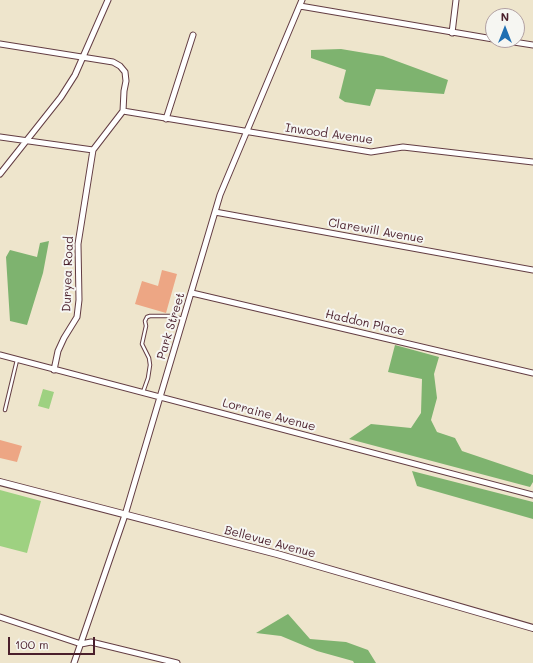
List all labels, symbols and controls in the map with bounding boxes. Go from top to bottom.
north arrow [485,8,525,48]
text: N [501,9,509,24]
street label: Inwood Avenue [284,121,374,147]
street label: Clarewill Avenue [327,215,425,247]
street label: Duryea Road [59,236,77,312]
street label: Park Street [154,291,188,361]
street label: Haddon Place [324,307,406,339]
street label: Lorraine Avenue [221,396,317,434]
street label: Bellevue Avenue [223,523,317,561]
scale bar [10,629,97,655]
text: 100 m [15,636,49,652]

